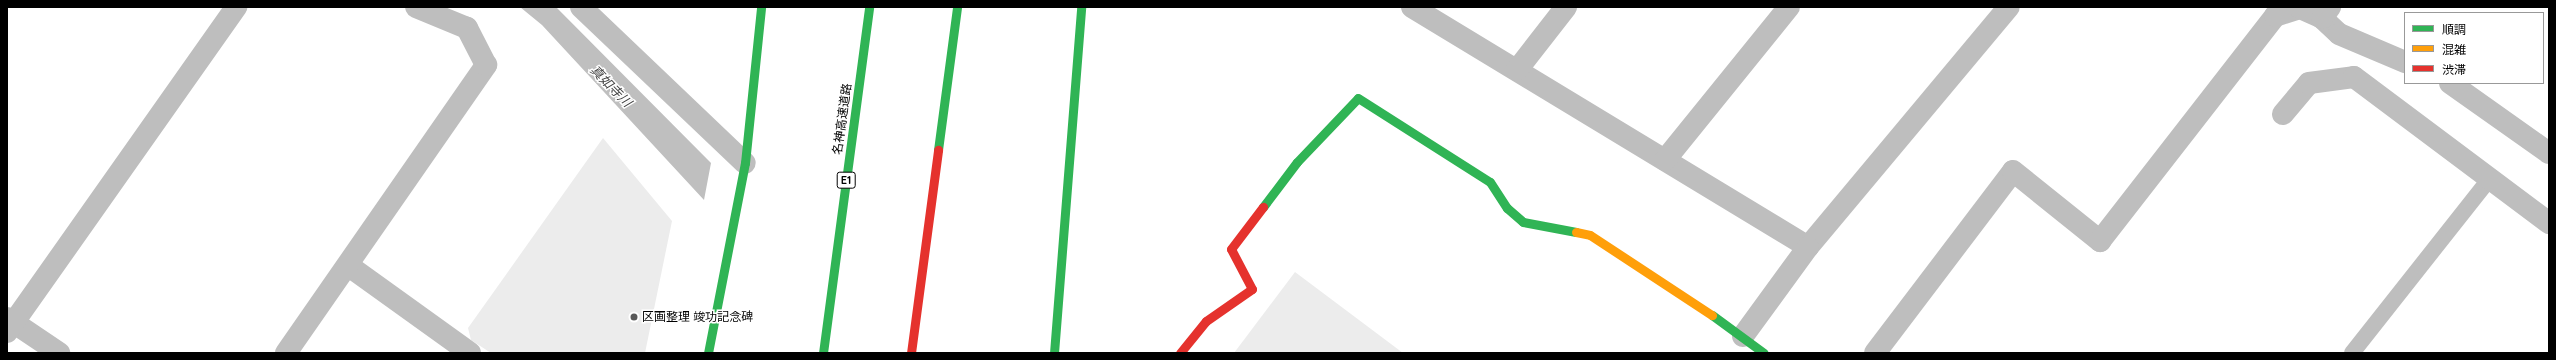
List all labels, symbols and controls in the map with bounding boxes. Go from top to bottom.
legend [2404,12,2544,84]
text: 順調 [2442,22,2466,37]
text: 混雑 [2442,42,2466,57]
water label: 真如寺川 [587,62,635,110]
text: 渋滞 [2442,62,2466,77]
street label: 名神高速道路 [830,82,854,156]
road number: E1 [836,171,856,189]
place label: 区画整理 竣功記念碑 [642,310,753,324]
marker: 区画整理 竣功記念碑 [629,312,639,322]

